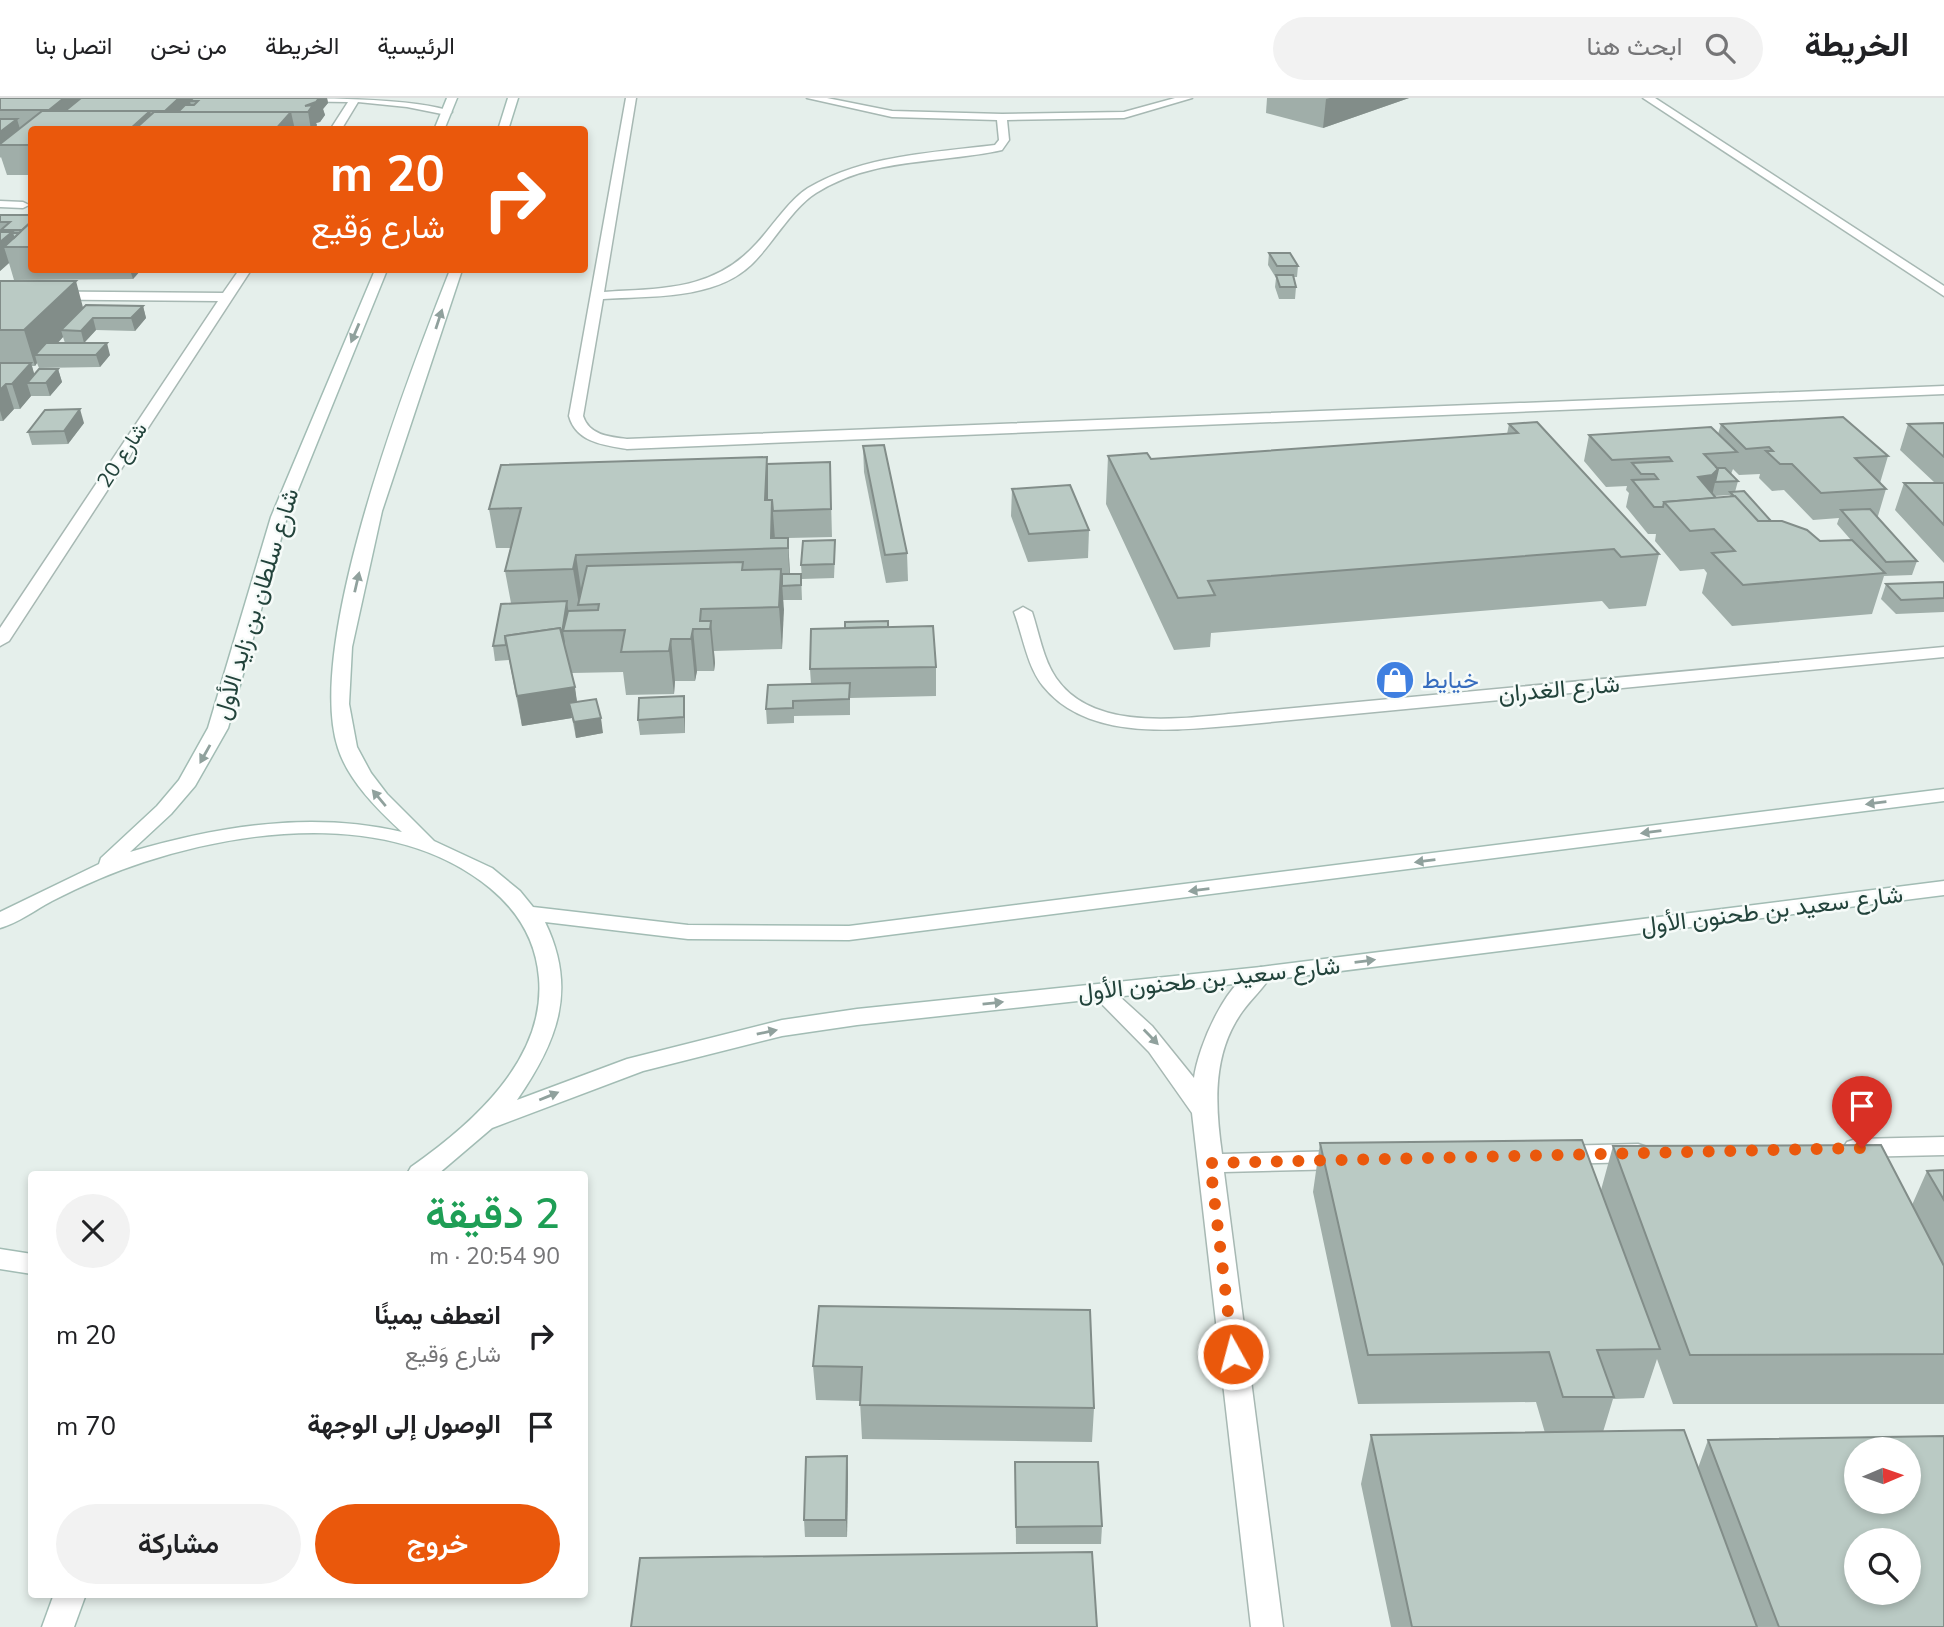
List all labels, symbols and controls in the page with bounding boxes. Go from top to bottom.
search box [1273,17,1763,80]
text: الخريطة [1805,23,1909,68]
text: ابحث هنا [1587,29,1683,64]
icon: search [1701,29,1739,67]
text: اتصل بنا [35,30,112,62]
text: من نحن [150,30,227,62]
text: الخريطة [265,30,339,62]
text: الرئيسية [377,30,455,62]
text: 20 m [330,141,445,208]
icon: right [469,154,560,245]
text: شارع وَقيع [311,206,445,249]
one-way arrow [435,308,445,329]
one-way arrow [349,322,360,343]
street label: شارع 20 [90,417,154,493]
street label: شارع سلطان بن زايد الأول [206,484,306,724]
one-way arrow [351,571,362,593]
shop icon: خيايط [1374,659,1416,701]
place label: خيايط [1422,664,1479,696]
street label: شارع الغدران [1497,668,1621,710]
one-way arrow [199,744,211,763]
one-way arrow [372,789,387,806]
one-way arrow [1865,798,1887,809]
one-way arrow [1639,827,1661,838]
one-way arrow [1414,856,1436,867]
street label: شارع سعيد بن طحنون الأول [1639,878,1905,942]
one-way arrow [1188,884,1210,895]
street label: شارع سعيد بن طحنون الأول [1076,949,1342,1009]
one-way arrow [1354,955,1376,966]
one-way arrow [982,997,1004,1008]
one-way arrow [756,1026,778,1037]
one-way arrow [1142,1028,1159,1045]
pin [1832,1076,1892,1148]
icon: arrive [1843,1087,1881,1125]
one-way arrow [539,1090,560,1101]
text: 2 دقيقة [425,1186,560,1243]
button: close [56,1194,130,1268]
text: 90 m · 20:54 [429,1241,560,1272]
text: انعطف يمينًا [374,1298,501,1333]
icon: right [522,1317,560,1355]
position arrow [1196,1317,1270,1391]
text: 20 m [56,1318,116,1353]
text: شارع وَقيع [405,1339,501,1370]
text: الوصول إلى الوجهة [307,1407,501,1442]
icon: arrive [522,1408,560,1446]
text: 70 m [56,1409,116,1444]
north arrow [1844,1437,1922,1514]
map controls [1844,1437,1921,1605]
button: مشاركة [56,1504,301,1584]
button: خروج [315,1504,560,1584]
button: search [1844,1528,1921,1605]

